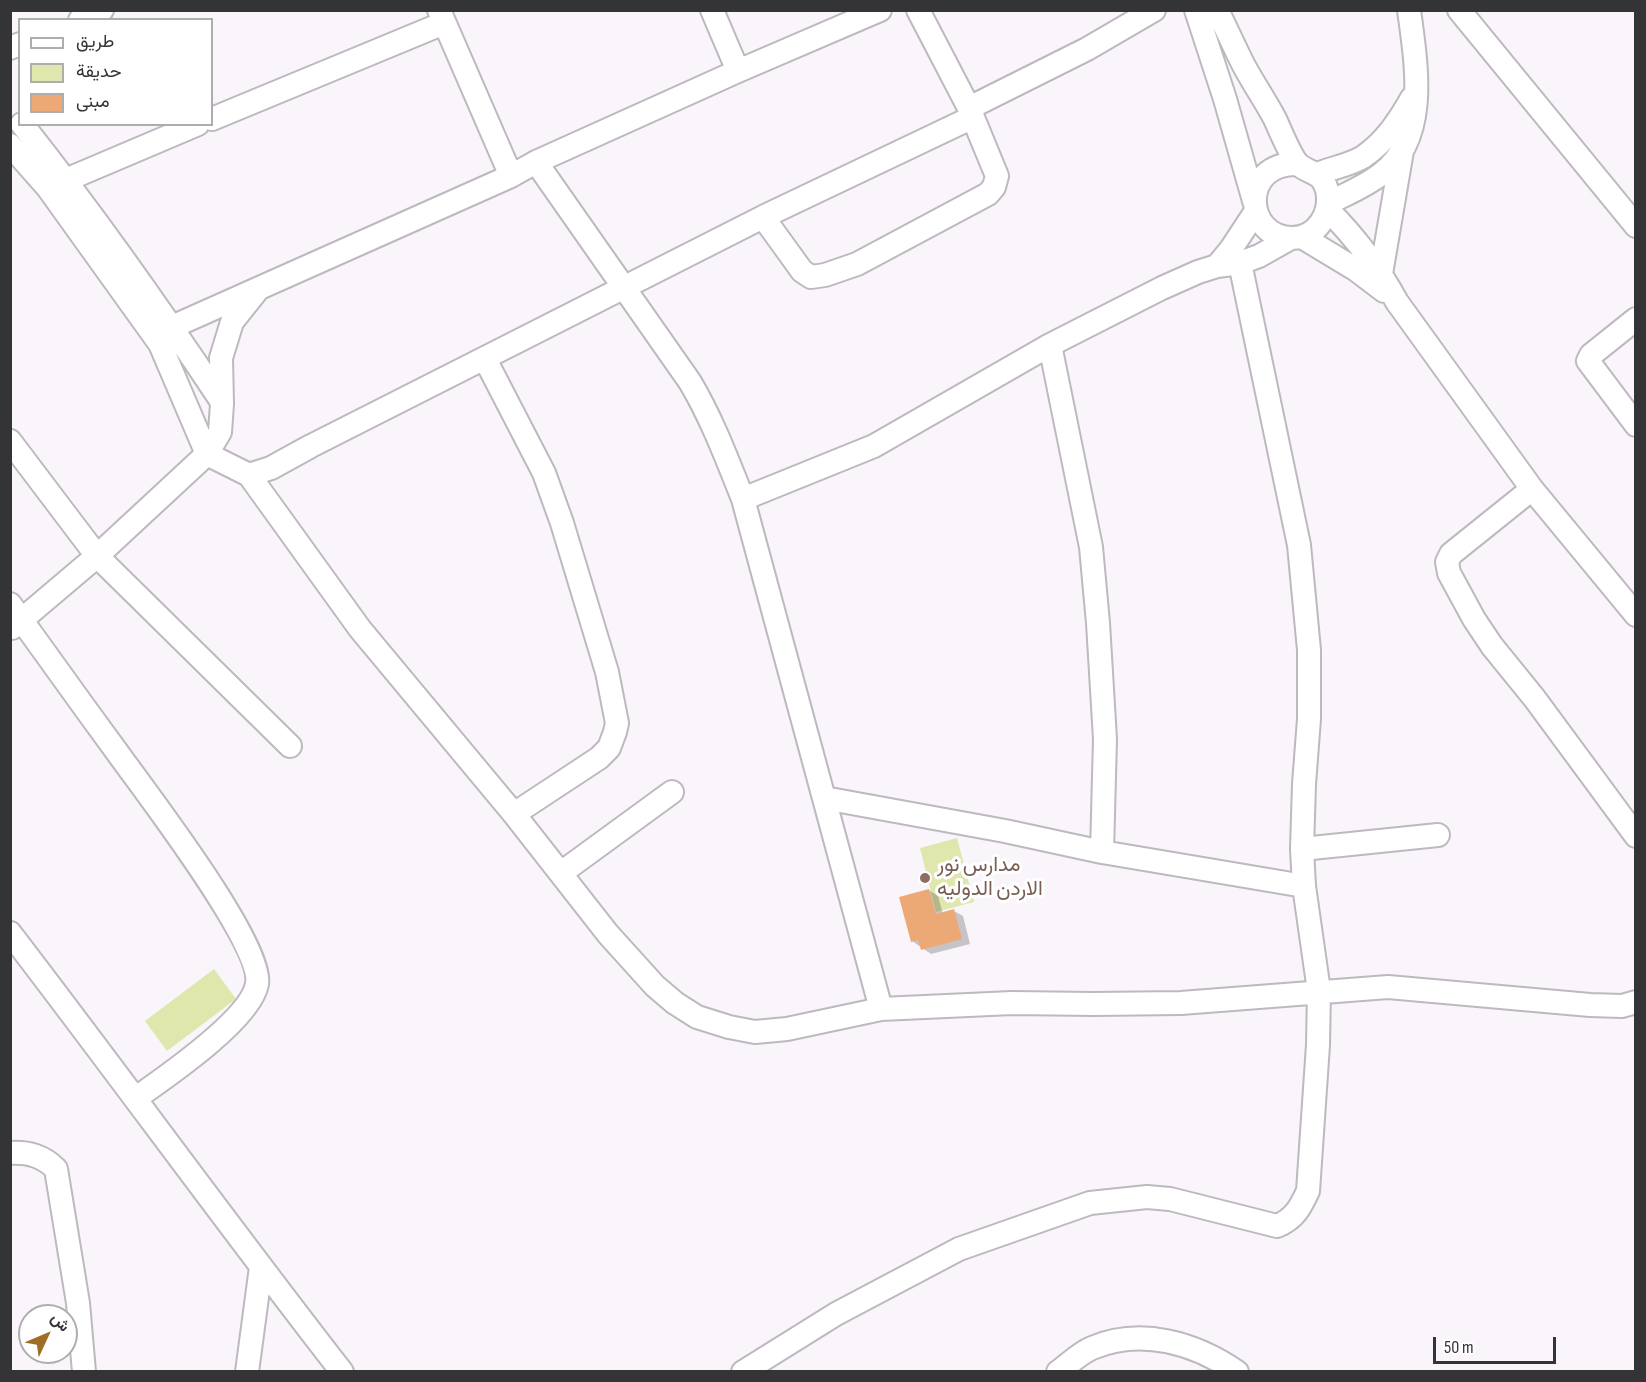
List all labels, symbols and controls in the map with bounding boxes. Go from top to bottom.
legend [18,18,213,126]
text: طريق [76,31,114,52]
text: حديقة [76,61,122,82]
text: مبنى [76,91,110,112]
place label: مدارس نور الاردن الدوليه [937,853,1043,903]
marker: مدارس نور الاردن الدوليه [918,871,932,885]
north arrow [18,1304,78,1364]
text: ش [46,1309,73,1336]
scale bar [1436,1325,1559,1363]
text: 50 m [1444,1337,1474,1358]

